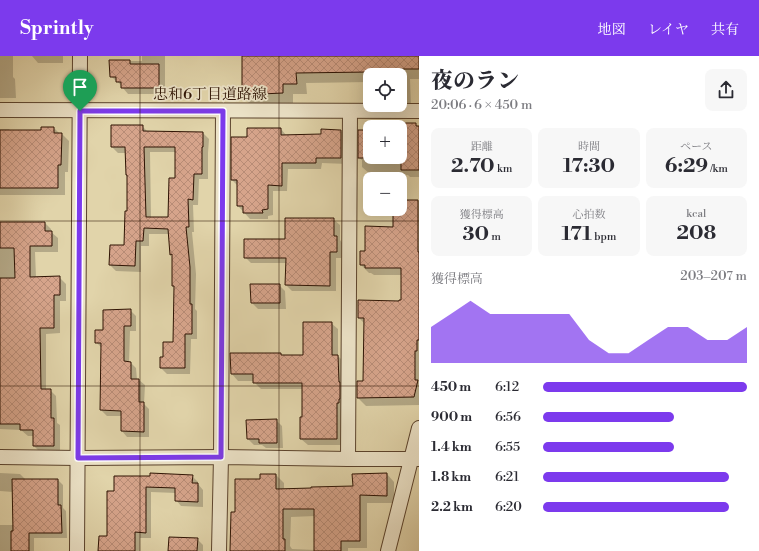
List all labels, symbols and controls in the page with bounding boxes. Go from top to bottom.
text: Sprintly [20,16,94,40]
text: 地図 [598,21,626,39]
text: レイヤ [648,21,689,39]
text: 共有 [711,21,739,39]
map controls [363,68,407,216]
button: locate [363,68,407,112]
text: 夜のラン [431,68,519,95]
button: share [705,69,747,111]
pin [63,70,97,111]
icon: arrive [69,76,91,98]
street label: 忠和6丁目道路線 [153,85,267,104]
text: 20:06 · 6 × 450 m [431,97,532,113]
button: + [363,120,407,164]
text: 距離 [471,140,493,154]
text: 時間 [578,140,600,154]
text: ペース [680,140,713,154]
text: 2.70 [451,154,495,179]
text: 17:30 [563,154,615,179]
text: 6:29 [665,154,708,179]
text: km [495,162,512,176]
text: /km [708,162,728,176]
button: − [363,172,407,216]
text: kcal [686,207,706,221]
text: 獲得標高 [460,208,504,222]
text: 心拍数 [572,208,605,222]
text: 208 [676,221,716,246]
text: 30 [462,222,489,247]
text: 171 [562,222,592,247]
text: m [489,230,501,244]
text: bpm [592,230,616,244]
text: 203–207 m [680,268,747,284]
text: 獲得標高 [431,271,483,287]
text: 450 m [431,379,471,395]
text: 6:12 [495,379,519,395]
text: 900 m [431,409,472,425]
text: 6:56 [495,409,521,425]
text: 1.4 km [431,439,472,455]
text: 6:55 [495,439,520,455]
text: 1.8 km [431,469,471,485]
text: 6:21 [495,469,519,485]
text: 2.2 km [431,499,473,515]
text: 6:20 [495,499,522,515]

